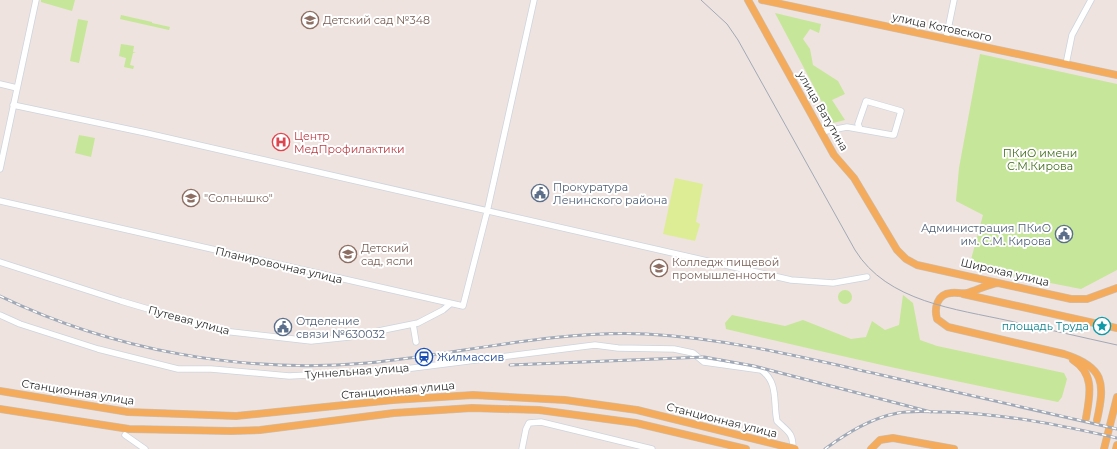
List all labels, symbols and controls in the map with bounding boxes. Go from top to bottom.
street label: улица Котовского [890,9,993,44]
school or university icon: Детский сад №348 [300,10,320,30]
place label: Детский сад №348 [323,13,430,27]
street label: улица Ватутина [794,68,852,153]
place label: Центр МедПрофилактики [294,129,405,156]
hospital icon: Центр МедПрофилактики [271,132,291,152]
park label: ПКиО имени С.М.Кирова [1003,146,1077,173]
place label: Прокуратура Ленинского района [553,180,667,207]
public building icon: Прокуратура Ленинского района [530,183,550,203]
school or university icon: "Солнышко" [181,188,201,208]
place label: "Солнышко" [204,191,273,205]
place label: Администрация ПКиО им. С.М. Кирова [921,221,1051,248]
public building icon: Администрация ПКиО им. С.М. Кирова [1054,224,1074,244]
place label: Детский сад, ясли [361,241,413,268]
street label: Планировочная улица [214,244,344,286]
school or university icon: Детский сад, ясли [338,244,358,264]
place label: Колледж пищевой промышленности [672,255,779,282]
street label: Широкая улица [959,255,1051,289]
school or university icon: Колледж пищевой промышленности [649,258,669,278]
street label: Путевая улица [147,302,231,338]
place label: Отделение связи №630032 [296,314,385,341]
place icon: площадь Труда [1092,316,1112,336]
public building icon: Отделение связи №630032 [273,317,293,337]
place label: площадь Труда [1002,319,1089,333]
station icon: Жилмассив [414,347,434,367]
place label: Жилмассив [437,350,504,364]
street label: Туннельная улица [304,360,410,382]
street label: Станционная улица [21,376,135,408]
street label: Станционная улица [341,378,455,402]
street label: Станционная улица [665,399,779,441]

